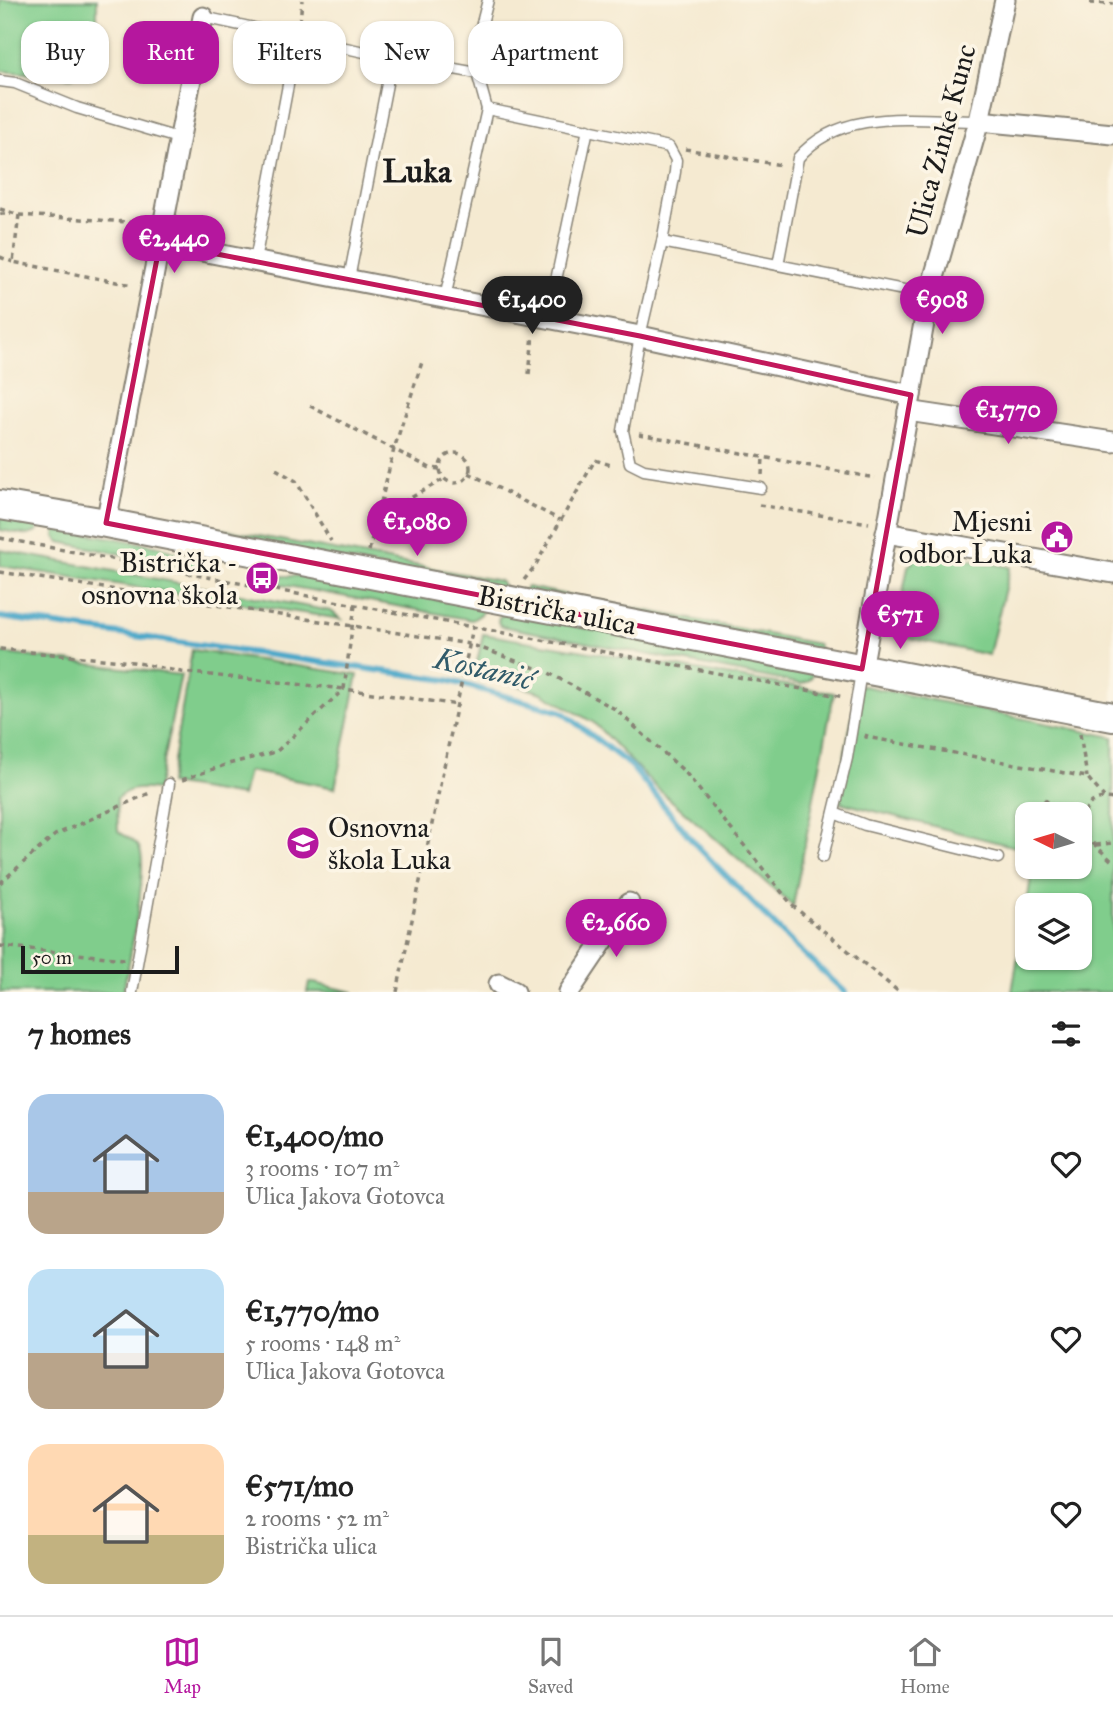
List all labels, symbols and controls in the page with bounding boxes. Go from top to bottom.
chip: Buy [21,21,109,84]
chip: Rent [123,21,219,84]
chip: Filters [233,21,346,84]
chip: New [360,21,454,84]
chip: Apartment [468,21,623,84]
street label: Ulica Zinke Kunc [898,40,984,242]
district label: Luka [382,152,453,191]
pin: €2,440 [117,216,231,275]
text: €2,440 [138,224,210,252]
pin: €1,400 [475,276,589,336]
pin: €908 [901,276,983,336]
text: €1,400 [498,285,567,313]
text: €908 [916,285,968,313]
pin: €1,770 [951,386,1065,446]
text: €1,770 [975,395,1041,423]
pin: €1,080 [360,498,474,558]
place label: Mjesni odbor Luka [899,504,1032,571]
text: €1,080 [383,507,451,535]
public building icon: Mjesni odbor Luka [1038,518,1076,556]
place label: Bistrička - osnovna škola [81,545,238,612]
bus stop icon: Bistrička - osnovna škola [243,559,281,597]
street label: Bistrička ulica [475,577,639,643]
pin: €571 [859,592,941,651]
text: €571 [877,600,923,628]
water label: Kostanić [429,640,542,699]
north arrow [1015,802,1092,878]
map controls [1015,802,1092,970]
place label: Osnovna škola Luka [328,810,451,877]
school or university icon: Osnovna škola Luka [284,824,322,862]
button: layers [1015,893,1092,970]
pin: €2,660 [559,900,673,959]
text: €2,660 [582,908,650,936]
scale bar [21,943,178,975]
text: 50 m [32,946,72,969]
icon: filters [1047,1015,1085,1053]
text: 7 homes [28,1016,131,1052]
text: €1,400/mo [245,1118,384,1154]
icon: home [84,1122,168,1206]
icon: heart [1047,1145,1085,1183]
text: 3 rooms · 107 m² [245,1154,399,1182]
text: Ulica Jakova Gotovca [245,1182,445,1210]
text: €1,770/mo [245,1293,379,1329]
icon: home [84,1297,168,1381]
icon: heart [1047,1320,1085,1358]
text: 5 rooms · 148 m² [245,1329,400,1357]
text: Ulica Jakova Gotovca [245,1357,445,1385]
text: €571/mo [245,1468,354,1504]
icon: home [84,1472,168,1556]
icon: heart [1047,1495,1085,1533]
text: 2 rooms · 52 m² [245,1504,389,1532]
text: Bistrička ulica [245,1532,377,1560]
tab: Map [163,1633,201,1698]
tab: Saved [528,1633,573,1698]
tab: Home [900,1633,950,1698]

